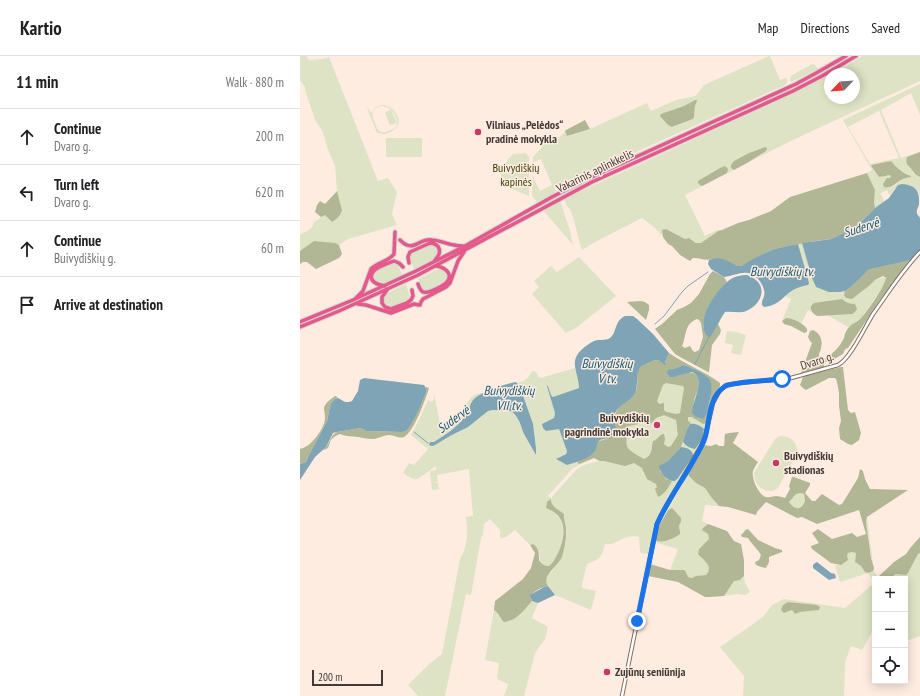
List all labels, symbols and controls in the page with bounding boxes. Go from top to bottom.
text: Kartio [20,16,62,40]
text: Map [758,19,778,37]
text: Directions [800,19,849,37]
text: Saved [871,19,900,37]
north arrow [824,68,860,104]
text: 11 min [16,71,58,93]
text: Walk · 880 m [226,74,284,91]
place label: Vilniaus „Pelėdos“ pradinė mokykla [485,117,563,146]
text: Continue [54,119,101,138]
icon: ahead [16,126,38,148]
marker: Vilniaus „Pelėdos“ pradinė mokykla [473,127,483,137]
text: 200 m [255,128,284,145]
text: Dvaro g. [54,138,91,155]
street label: Vakarinis aplinkkelis [553,145,636,196]
park label: Buivydiškių kapinės [492,160,540,189]
text: Turn left [54,175,99,194]
icon: left [16,182,38,204]
text: 620 m [255,184,284,201]
text: Dvaro g. [54,194,91,211]
water label: Sudervė [841,213,883,241]
text: Continue [54,231,101,250]
icon: ahead [16,238,38,260]
text: 60 m [261,240,284,257]
text: Buivydiškių g. [54,250,116,267]
water label: Buivydiškių tv. [750,263,815,280]
icon: arrive [16,294,38,316]
text: Arrive at destination [54,295,163,314]
street label: Dvaro g. [798,348,835,373]
water label: Buivydiškių V tv. [581,355,634,387]
route start [773,370,791,388]
water label: Buivydiškių VII tv. [483,382,536,414]
water label: Sudervė [434,401,474,437]
place label: Buivydiškių pagrindinė mokykla [565,410,650,439]
marker: Buivydiškių pagrindinė mokykla [652,420,662,430]
place label: Buivydiškių stadionas [784,448,834,477]
marker: Buivydiškių stadionas [771,458,781,468]
map controls [872,576,908,684]
button: + [872,576,908,612]
route end [628,612,646,630]
button: − [872,612,908,648]
button: locate [872,648,908,684]
place label: Zujūnų seniūnija [615,664,685,679]
marker: Zujūnų seniūnija [602,667,612,677]
scale bar [312,668,383,687]
text: 200 m [318,670,342,684]

